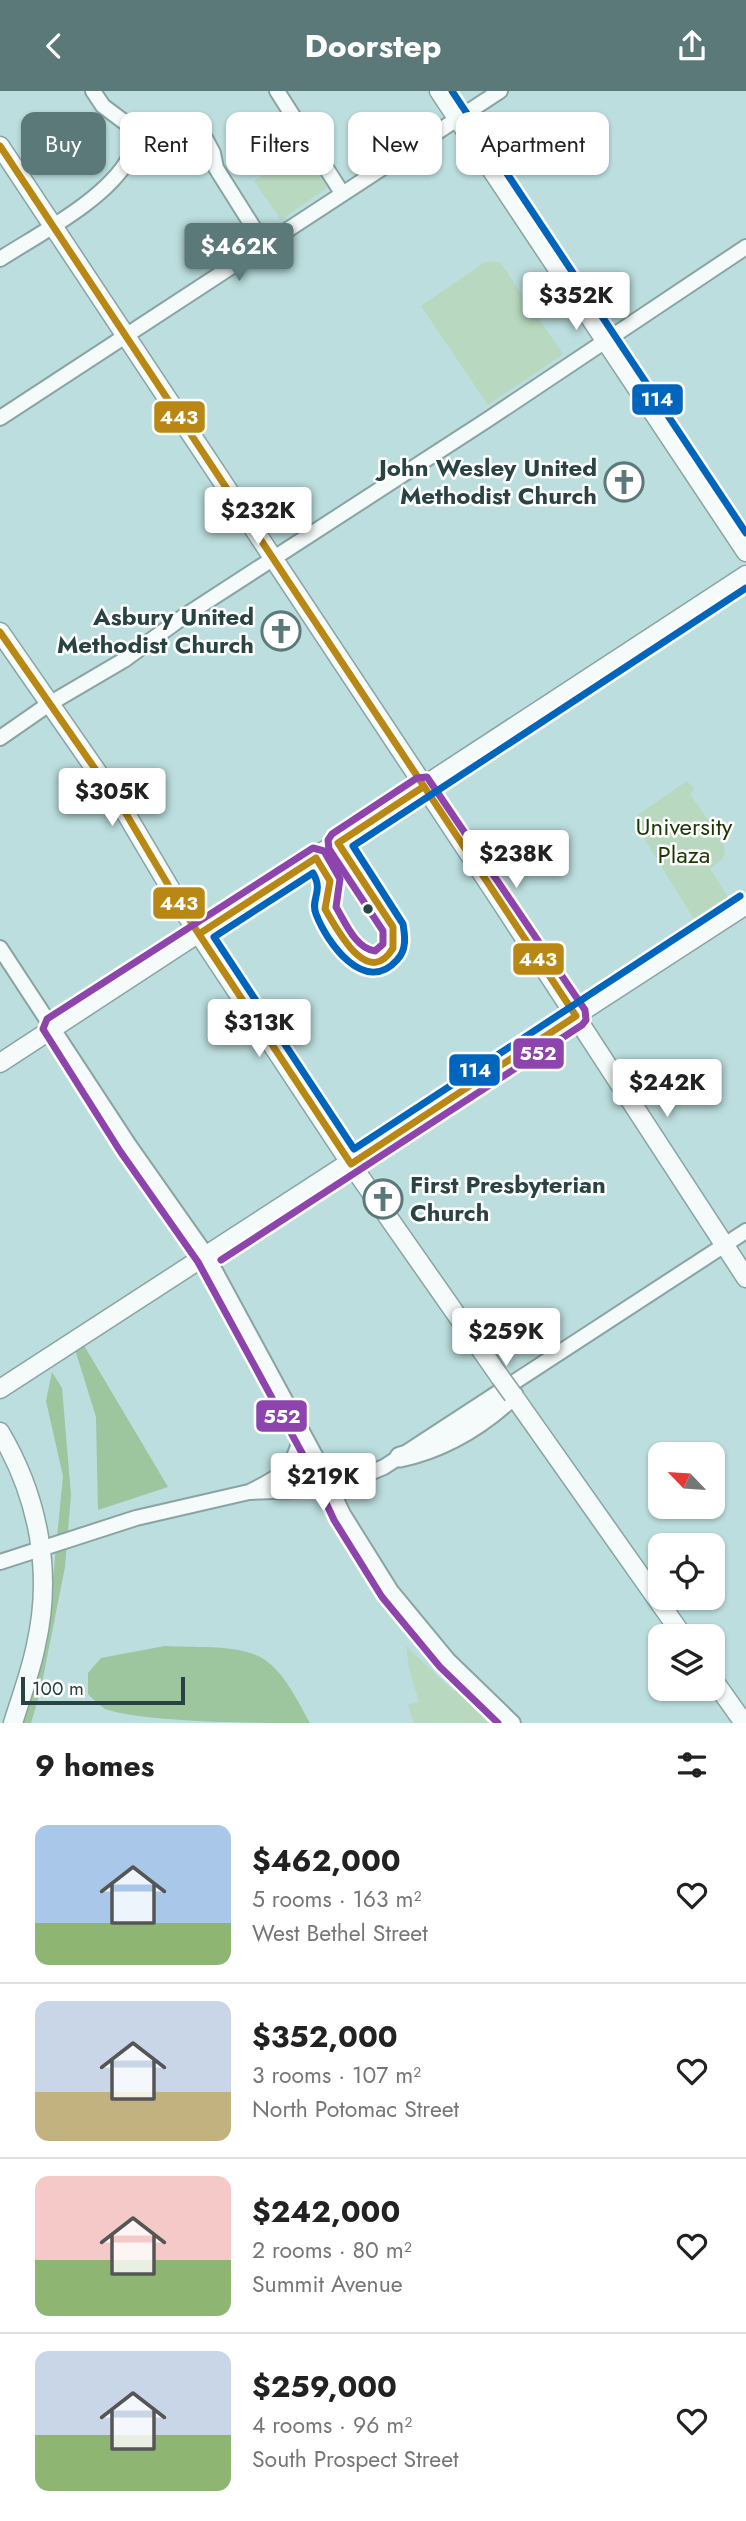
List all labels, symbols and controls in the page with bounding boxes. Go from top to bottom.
text: Doorstep [304,23,442,69]
icon: back [35,27,73,65]
icon: share [673,27,711,65]
chip: Buy [21,112,106,175]
chip: Rent [120,112,212,175]
chip: Filters [226,112,334,175]
chip: New [348,112,442,175]
chip: Apartment [456,112,609,175]
pin: $462K [190,223,288,283]
text: $462K [201,229,277,263]
pin: $352K [527,273,625,332]
text: $352K [539,278,613,312]
line badge: 114 [631,383,684,416]
text: 114 [641,386,673,413]
line badge: 443 [153,400,206,434]
text: 443 [160,404,198,431]
place label: John Wesley United Methodist Church [375,450,597,513]
church icon: John Wesley United Methodist Church [603,461,645,503]
pin: $232K [209,487,307,547]
text: $232K [221,493,295,527]
place label: Asbury United Methodist Church [57,599,254,662]
church icon: Asbury United Methodist Church [260,610,302,652]
pin: $305K [63,769,161,828]
text: $305K [75,774,149,808]
park label: University Plaza [636,809,733,872]
pin: $238K [467,831,565,890]
text: $238K [479,836,553,870]
line badge: 443 [152,886,206,920]
text: 443 [160,890,198,917]
unlabelled marker [361,902,375,916]
line badge: 443 [512,942,565,976]
text: 443 [519,946,557,973]
pin: $313K [210,999,308,1059]
text: $313K [224,1005,294,1039]
line badge: 552 [512,1037,565,1070]
text: 552 [520,1040,556,1067]
line badge: 114 [448,1053,501,1087]
text: 114 [459,1057,491,1084]
pin: $242K [618,1059,716,1119]
text: $242K [629,1065,705,1099]
place label: First Presbyterian Church [410,1167,606,1230]
church icon: First Presbyterian Church [362,1178,404,1220]
pin: $259K [457,1309,555,1368]
text: $259K [468,1314,544,1348]
line badge: 552 [255,1399,308,1433]
text: 552 [264,1403,300,1430]
north arrow [648,1442,724,1519]
map controls [648,1442,725,1701]
pin: $219K [274,1453,372,1513]
text: $219K [287,1459,359,1493]
button: locate [648,1533,725,1610]
button: layers [648,1624,725,1701]
scale bar [21,1674,186,1706]
text: 100 m [32,1675,84,1702]
text: 9 homes [35,1744,154,1787]
icon: filters [673,1746,711,1784]
text: $462,000 [252,1839,401,1882]
icon: home [91,1853,175,1937]
icon: heart [673,1876,711,1914]
text: 5 rooms · 163 m² [252,1882,421,1916]
text: West Bethel Street [252,1916,428,1950]
text: $352,000 [252,2015,398,2058]
icon: home [91,2029,175,2113]
icon: heart [673,2052,711,2090]
text: 3 rooms · 107 m² [252,2058,421,2092]
text: North Potomac Street [252,2092,459,2126]
text: $242,000 [252,2190,400,2233]
icon: home [91,2204,175,2288]
icon: heart [673,2227,711,2265]
text: 2 rooms · 80 m² [252,2233,412,2267]
text: Summit Avenue [252,2267,403,2301]
text: $259,000 [252,2365,397,2408]
icon: home [91,2379,175,2463]
icon: heart [673,2402,711,2440]
text: 4 rooms · 96 m² [252,2408,412,2442]
text: South Prospect Street [252,2442,459,2476]

